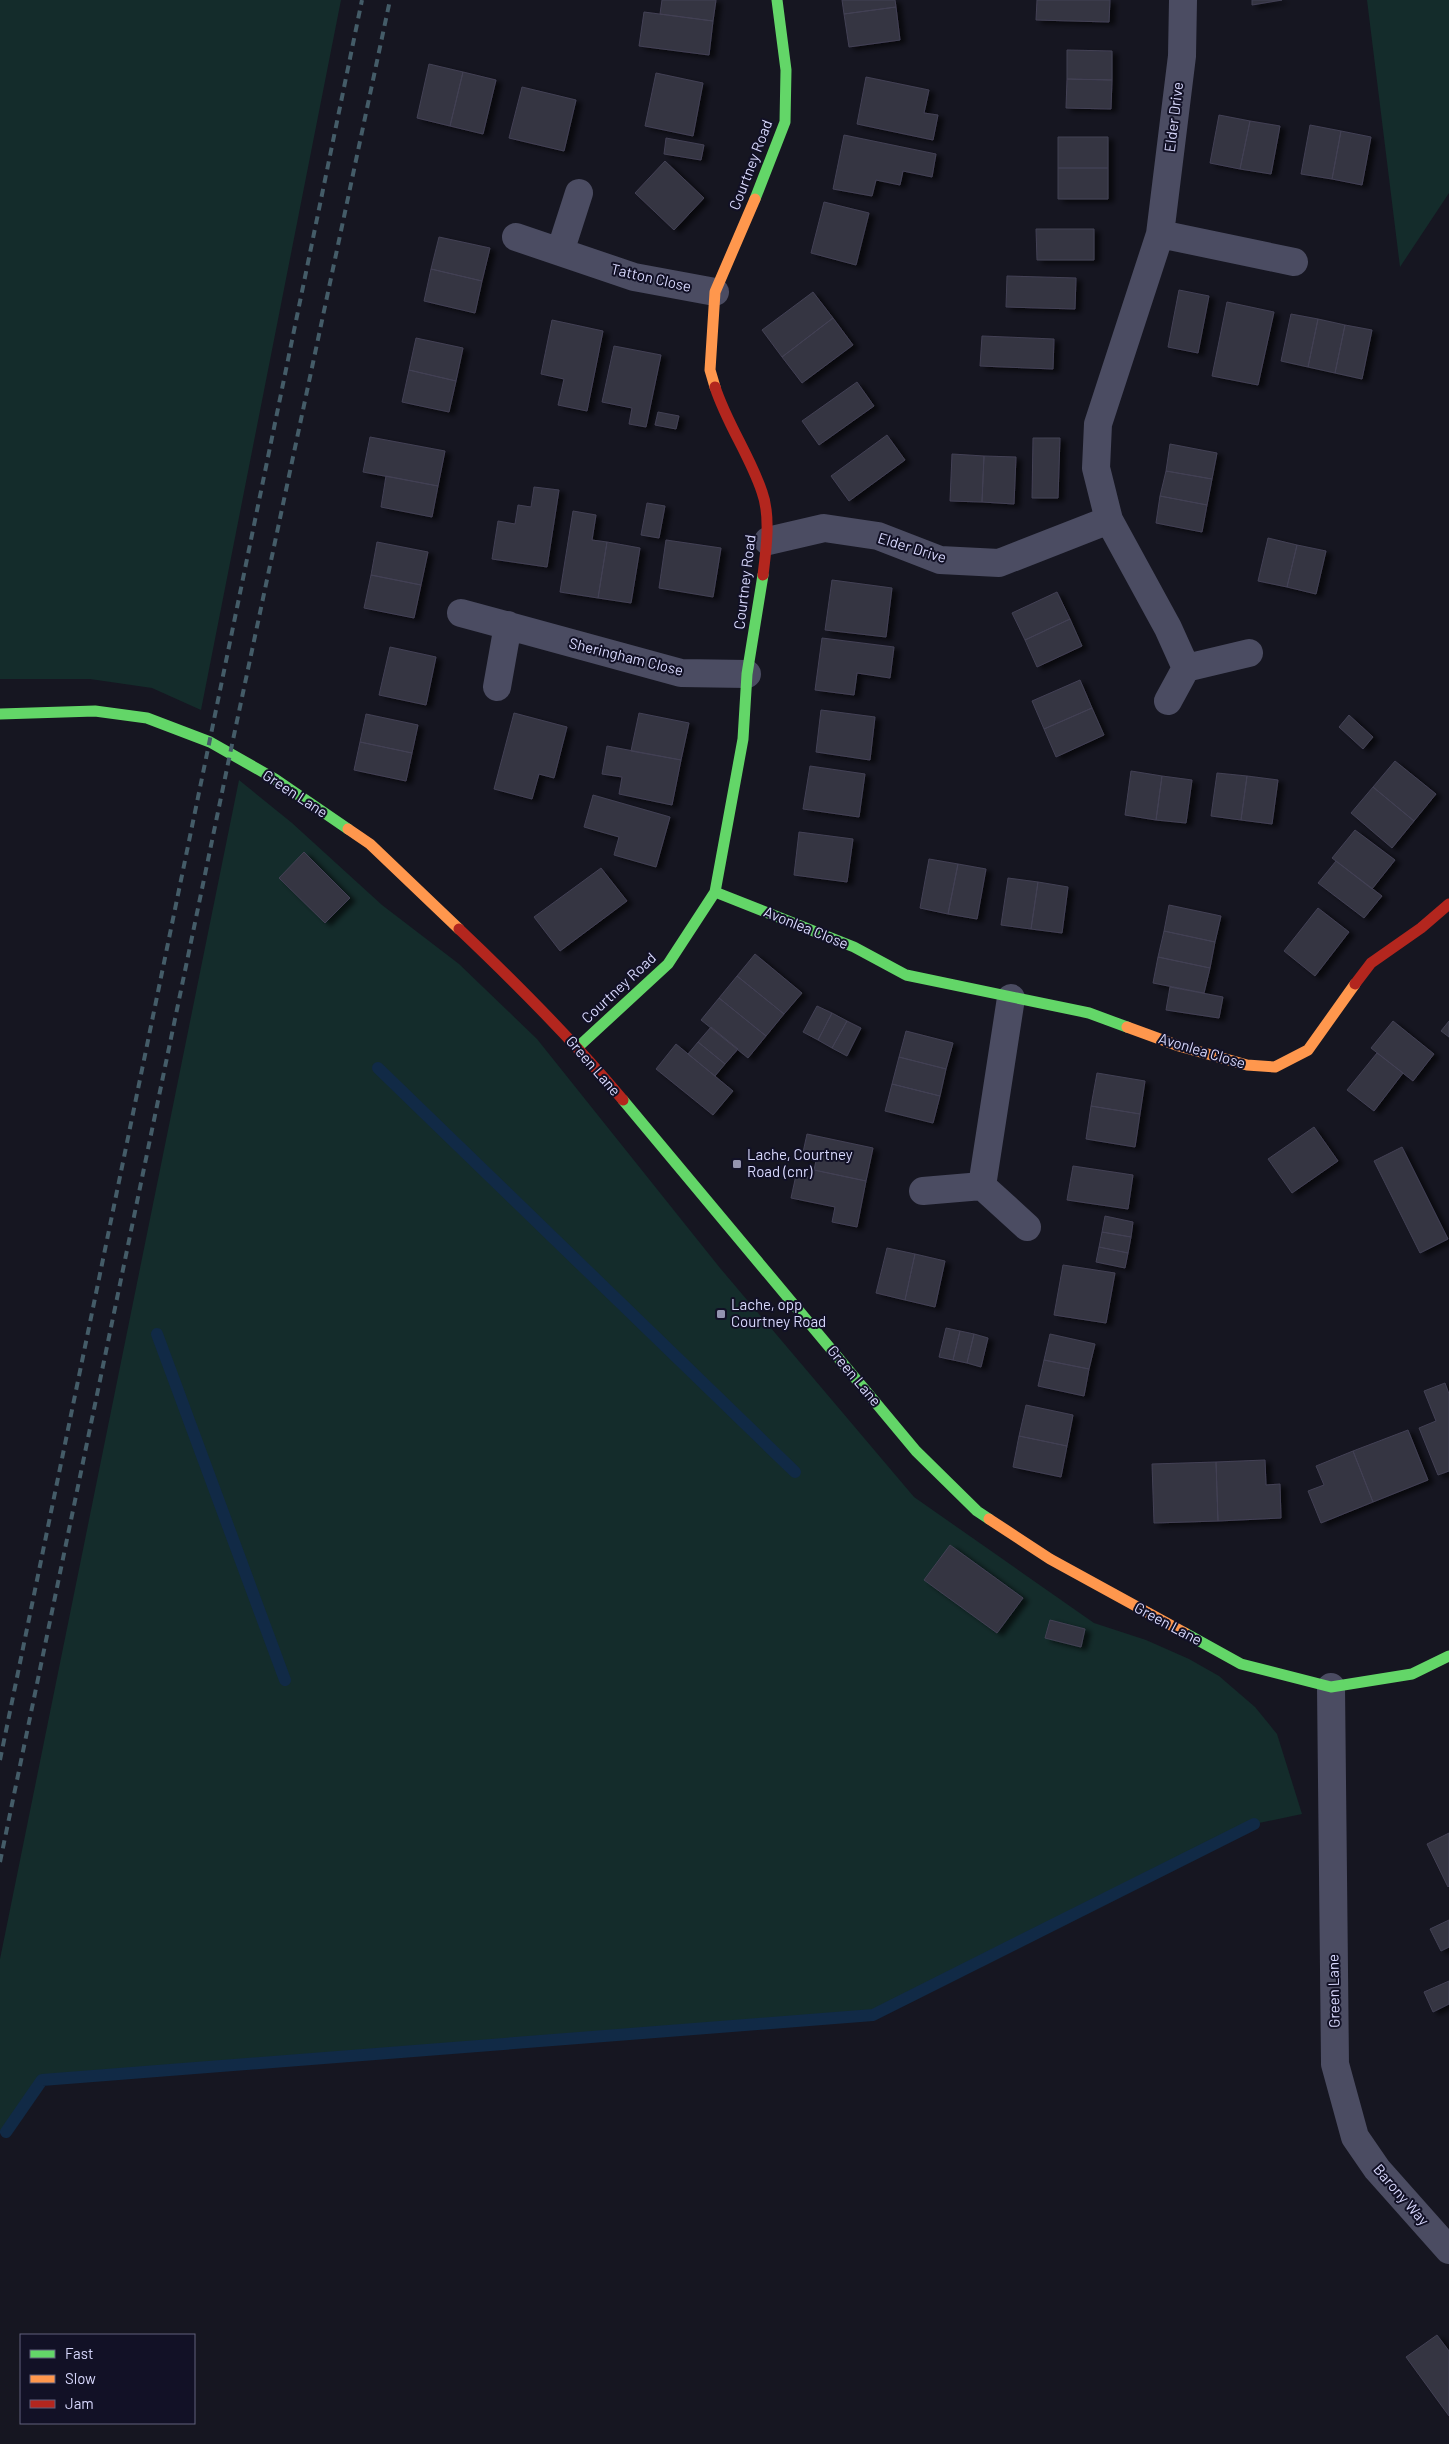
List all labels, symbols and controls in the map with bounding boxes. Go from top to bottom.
street label: Elder Drive [1160,81,1186,153]
street label: Courtney Road [725,117,776,212]
street label: Tatton Close [609,259,693,295]
street label: Elder Drive [876,528,949,566]
street label: Courtney Road [729,533,759,630]
street label: Sheringham Close [567,633,685,679]
street label: Green Lane [260,766,331,821]
street label: Avonlea Close [761,902,851,952]
street label: Courtney Road [577,948,659,1026]
street label: Avonlea Close [1157,1028,1248,1072]
street label: Green Lane [563,1032,625,1099]
place label: Lache, Courtney Road (cnr) [747,1145,853,1180]
marker: Lache, Courtney Road (cnr) [731,1158,743,1170]
place label: Lache, opp Courtney Road [731,1295,826,1330]
marker: Lache, opp Courtney Road [715,1308,727,1320]
street label: Green Lane [824,1341,885,1409]
street label: Green Lane [1132,1598,1205,1648]
street label: Green Lane [1323,1954,1343,2028]
street label: Barony Way [1370,2160,1433,2229]
legend [20,2334,195,2424]
text: Fast [65,2344,93,2362]
text: Slow [65,2369,96,2387]
text: Jam [65,2394,94,2412]

